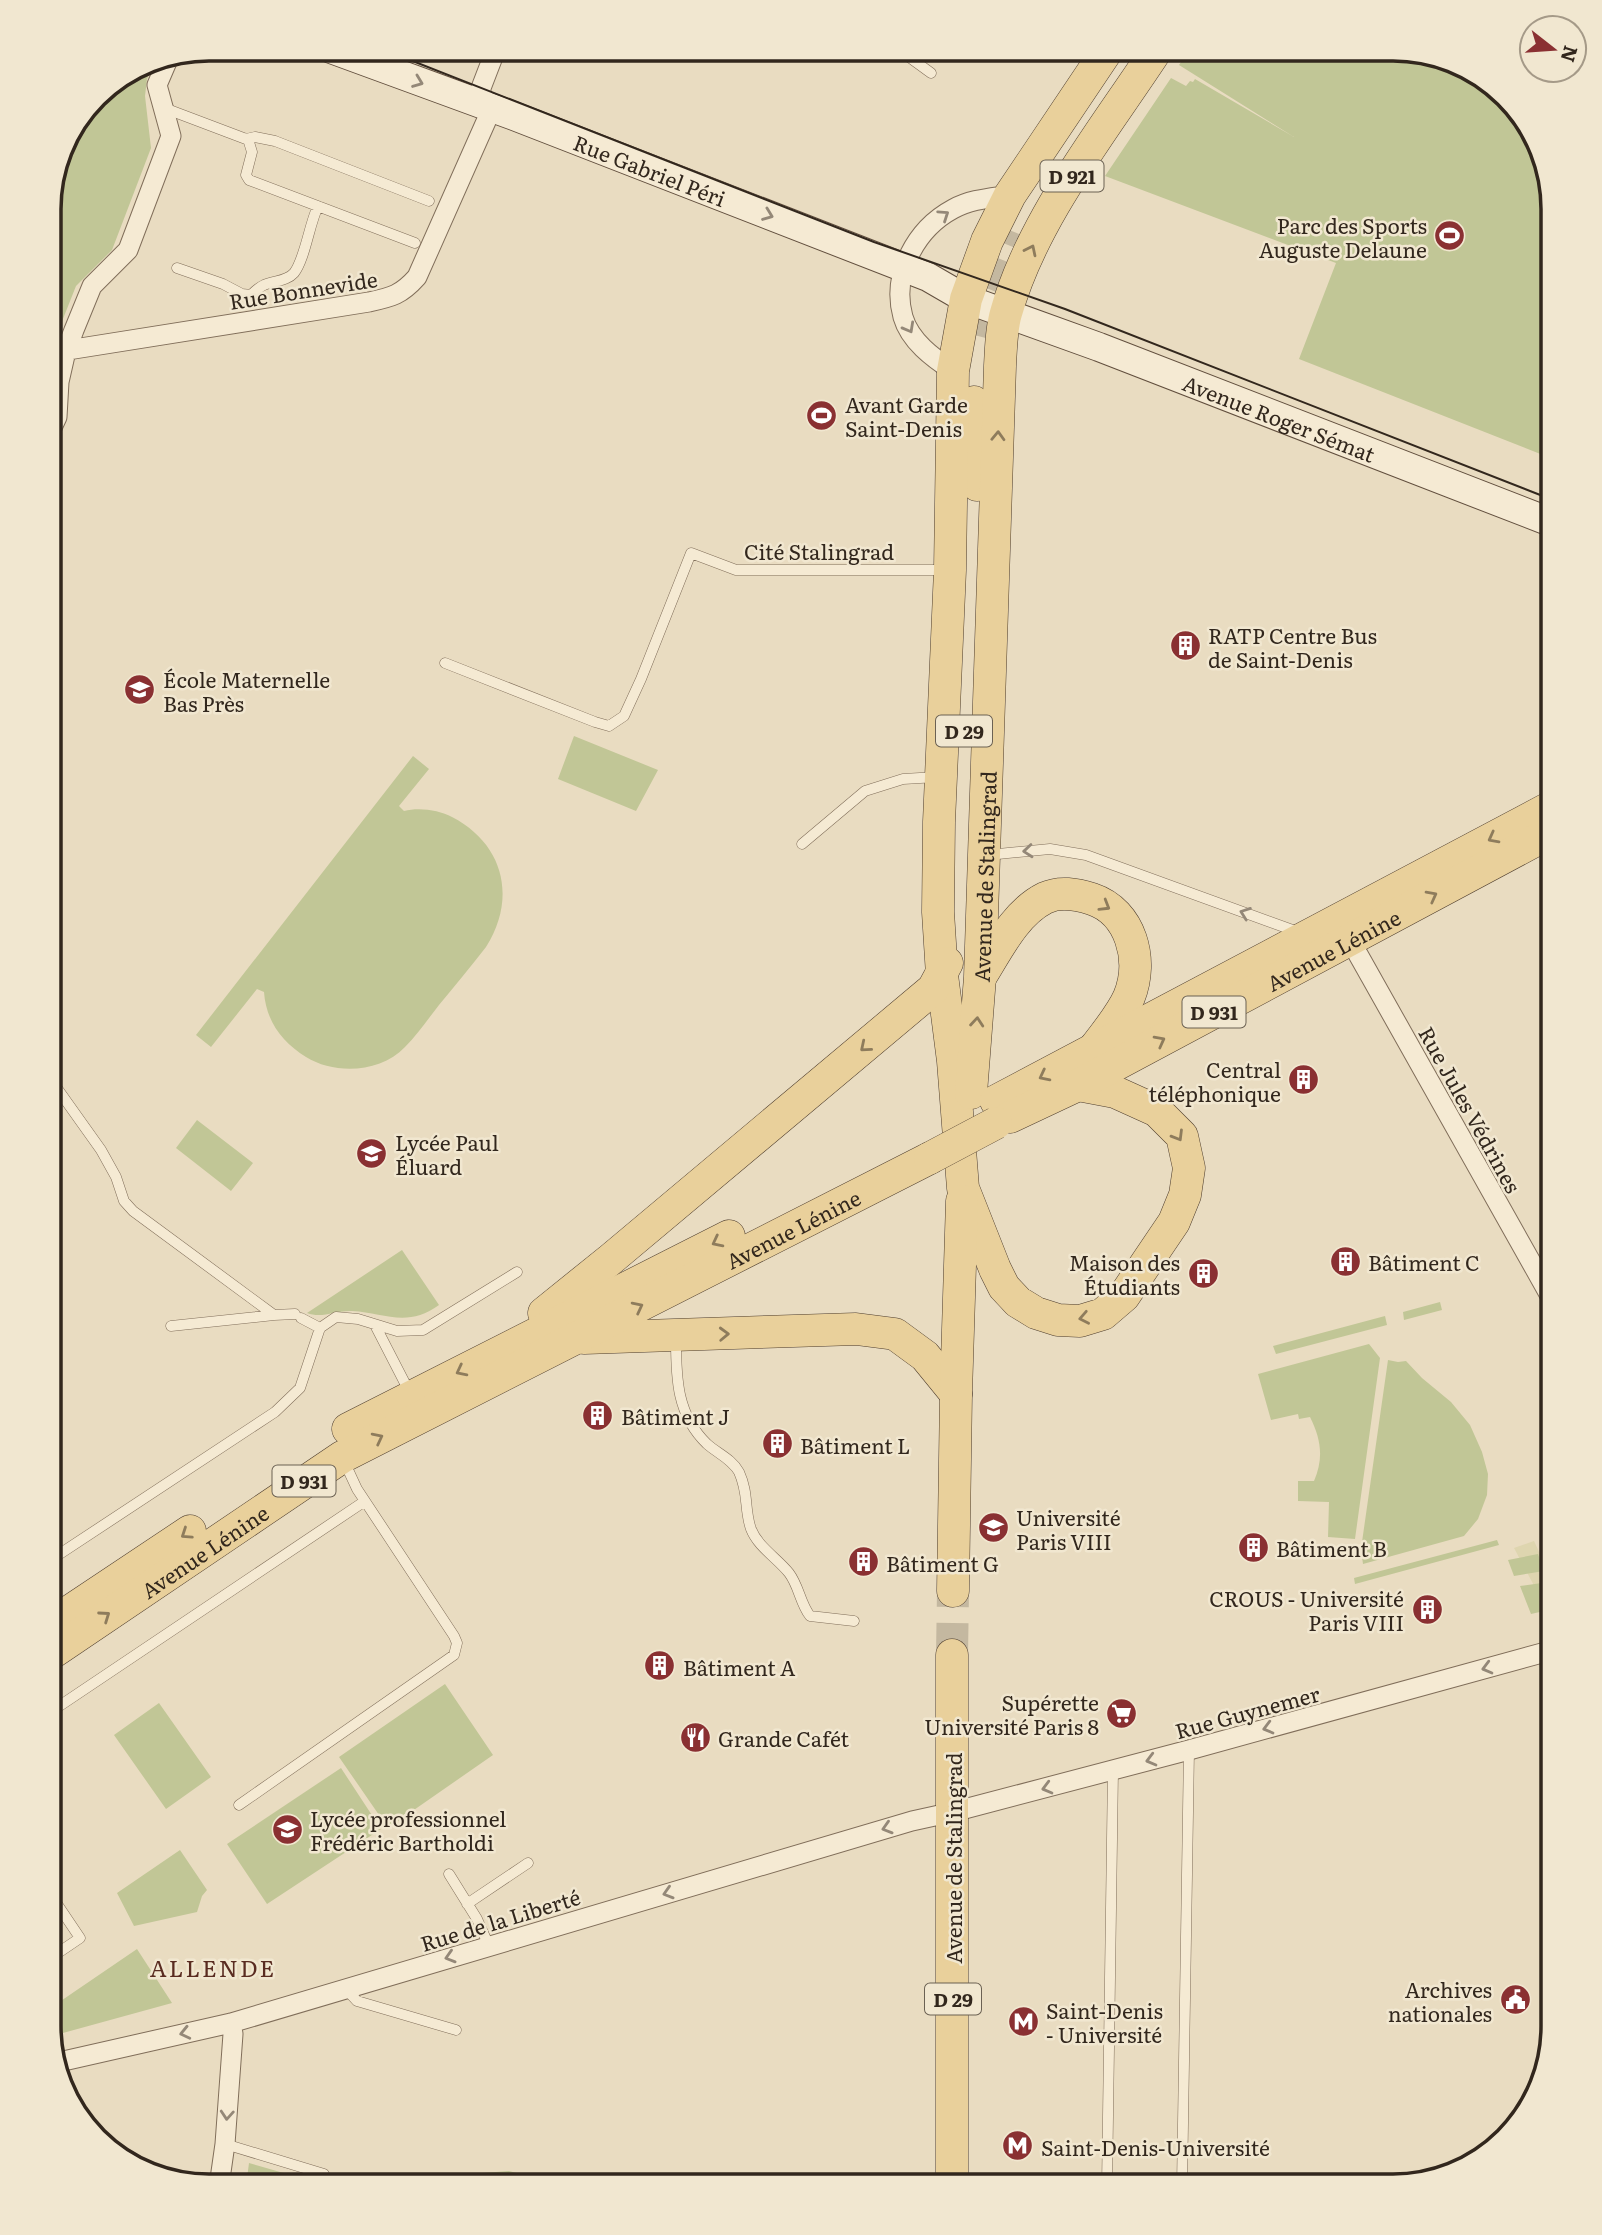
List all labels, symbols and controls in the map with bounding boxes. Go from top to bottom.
north arrow [1518,14,1588,84]
text: N [1554,43,1586,66]
one-way arrow [411,74,423,88]
street label: Rue Gabriel Péri [570,125,731,213]
road number: D 921 [1040,160,1104,192]
one-way arrow [762,206,774,220]
place label: Parc des Sports Auguste Delaune [1259,209,1427,264]
one-way arrow [936,211,949,223]
sports icon: Parc des Sports Auguste Delaune [1433,219,1467,253]
one-way arrow [1022,245,1036,257]
street label: Rue Bonnevide [227,262,379,316]
one-way arrow [901,321,914,334]
street label: Avenue Roger Sémat [1179,366,1381,468]
place label: Avant Garde Saint-Denis [845,388,968,443]
sports icon: Avant Garde Saint-Denis [805,398,839,432]
one-way arrow [990,430,1005,441]
street label: Cité Stalingrad [744,535,894,566]
place label: RATP Centre Bus de Saint-Denis [1208,619,1377,674]
building icon: RATP Centre Bus de Saint-Denis [1168,629,1202,663]
place label: École Maternelle Bas Près [163,663,330,718]
school or university icon: École Maternelle Bas Près [123,673,157,707]
road number: D 29 [936,716,992,746]
street label: Avenue de Stalingrad [964,770,1002,983]
one-way arrow [1488,830,1500,843]
one-way arrow [1022,844,1033,859]
one-way arrow [1425,891,1437,904]
one-way arrow [1097,898,1110,911]
street label: Avenue Lénine [1260,900,1405,997]
one-way arrow [1239,907,1251,921]
road number: D 931 [1182,996,1246,1028]
one-way arrow [969,1016,984,1027]
street label: Rue Jules Védrines [1412,1020,1530,1198]
one-way arrow [1153,1036,1165,1049]
one-way arrow [860,1038,872,1051]
place label: Central téléphonique [1149,1053,1281,1108]
building icon: Central téléphonique [1287,1063,1321,1097]
one-way arrow [1039,1068,1051,1082]
place label: Lycée Paul Éluard [395,1126,499,1181]
one-way arrow [1170,1128,1183,1141]
school or university icon: Lycée Paul Éluard [355,1136,389,1170]
street label: Avenue Lénine [720,1181,865,1275]
one-way arrow [711,1234,724,1248]
building icon: Bâtiment C [1328,1244,1362,1278]
place label: Maison des Étudiants [1069,1246,1180,1301]
place label: Bâtiment C [1368,1246,1480,1277]
building icon: Maison des Étudiants [1186,1256,1220,1290]
one-way arrow [631,1301,643,1315]
one-way arrow [1078,1310,1090,1325]
one-way arrow [719,1326,730,1341]
one-way arrow [456,1362,468,1376]
building icon: Bâtiment J [581,1398,615,1432]
place label: Bâtiment J [621,1400,730,1431]
building icon: Bâtiment L [760,1427,794,1461]
place label: Bâtiment L [800,1429,910,1460]
one-way arrow [371,1433,383,1447]
road number: D 931 [272,1466,336,1497]
street label: Avenue Lénine [134,1496,274,1604]
place label: Université Paris VIII [1016,1501,1121,1556]
school or university icon: Université Paris VIII [976,1511,1010,1545]
one-way arrow [181,1526,194,1538]
building icon: Bâtiment B [1236,1530,1270,1564]
place label: Bâtiment B [1276,1532,1387,1563]
building icon: Bâtiment G [846,1545,880,1579]
place label: Bâtiment G [886,1547,999,1578]
place label: CROUS - Université Paris VIII [1209,1582,1404,1637]
building icon: CROUS - Université Paris VIII [1410,1592,1444,1626]
one-way arrow [97,1612,110,1624]
building icon: Bâtiment A [643,1649,677,1683]
place label: Bâtiment A [683,1651,796,1682]
one-way arrow [1481,1660,1493,1674]
street label: Rue Guynemer [1171,1677,1323,1745]
place label: Supérette Université Paris 8 [924,1686,1099,1741]
supermarket icon: Supérette Université Paris 8 [1105,1696,1139,1730]
restaurant icon: Grande Cafét [678,1720,712,1754]
one-way arrow [1262,1720,1274,1734]
place label: Grande Cafét [718,1722,850,1753]
street label: Avenue de Stalingrad [937,1752,968,1964]
one-way arrow [1145,1752,1157,1766]
one-way arrow [1041,1780,1053,1794]
place label: Lycée professionnel Frédéric Bartholdi [310,1802,506,1857]
school or university icon: Lycée professionnel Frédéric Bartholdi [270,1812,304,1846]
one-way arrow [881,1820,893,1835]
street label: Rue de la Liberté [416,1880,584,1958]
one-way arrow [663,1884,675,1899]
one-way arrow [445,1949,457,1964]
district label: ALLENDE [150,1950,276,1984]
place label: Archives nationales [1388,1973,1492,2028]
road number: D 29 [925,1983,981,2014]
public building icon: Archives nationales [1498,1983,1532,2017]
place label: Saint-Denis - Université [1046,1994,1163,2049]
metro station icon: Saint-Denis - Université [1006,2004,1040,2038]
one-way arrow [179,2025,191,2040]
one-way arrow [220,2110,235,2121]
metro station icon: Saint-Denis-Université [1001,2129,1035,2163]
place label: Saint-Denis-Université [1041,2131,1270,2162]

